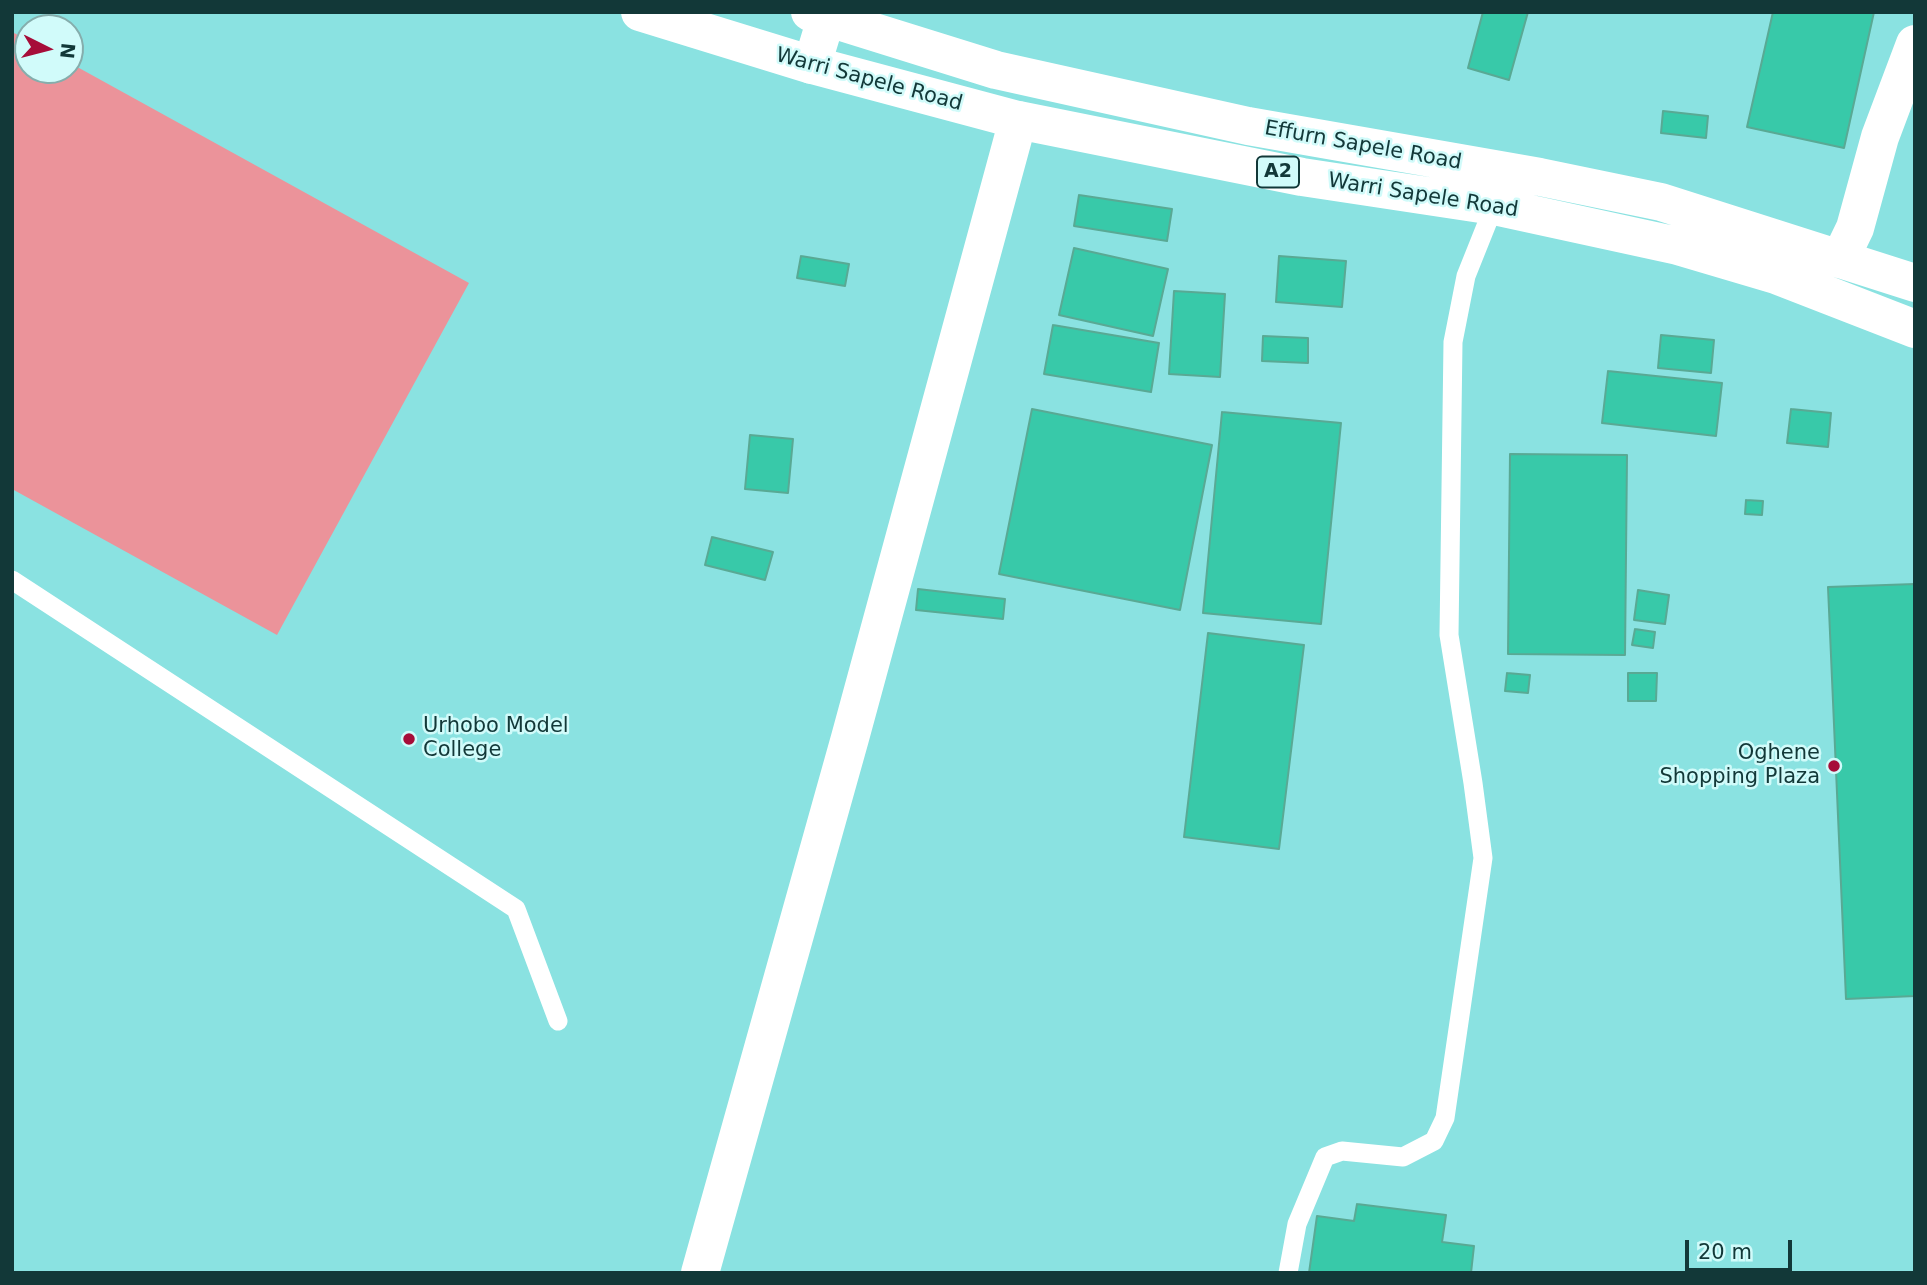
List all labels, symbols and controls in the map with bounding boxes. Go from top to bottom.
north arrow [14,14,84,84]
text: N [56,42,80,60]
street label: Warri Sapele Road [773,43,965,117]
street label: Effurn Sapele Road [1262,116,1464,176]
road number: A2 [1257,156,1299,188]
street label: Warri Sapele Road [1326,169,1520,223]
place label: Urhobo Model College [423,714,569,764]
marker: Urhobo Model College [401,731,417,747]
place label: Oghene Shopping Plaza [1659,741,1820,791]
marker: Oghene Shopping Plaza [1826,758,1842,774]
scale bar [1689,1226,1796,1270]
text: 20 m [1698,1240,1752,1264]

